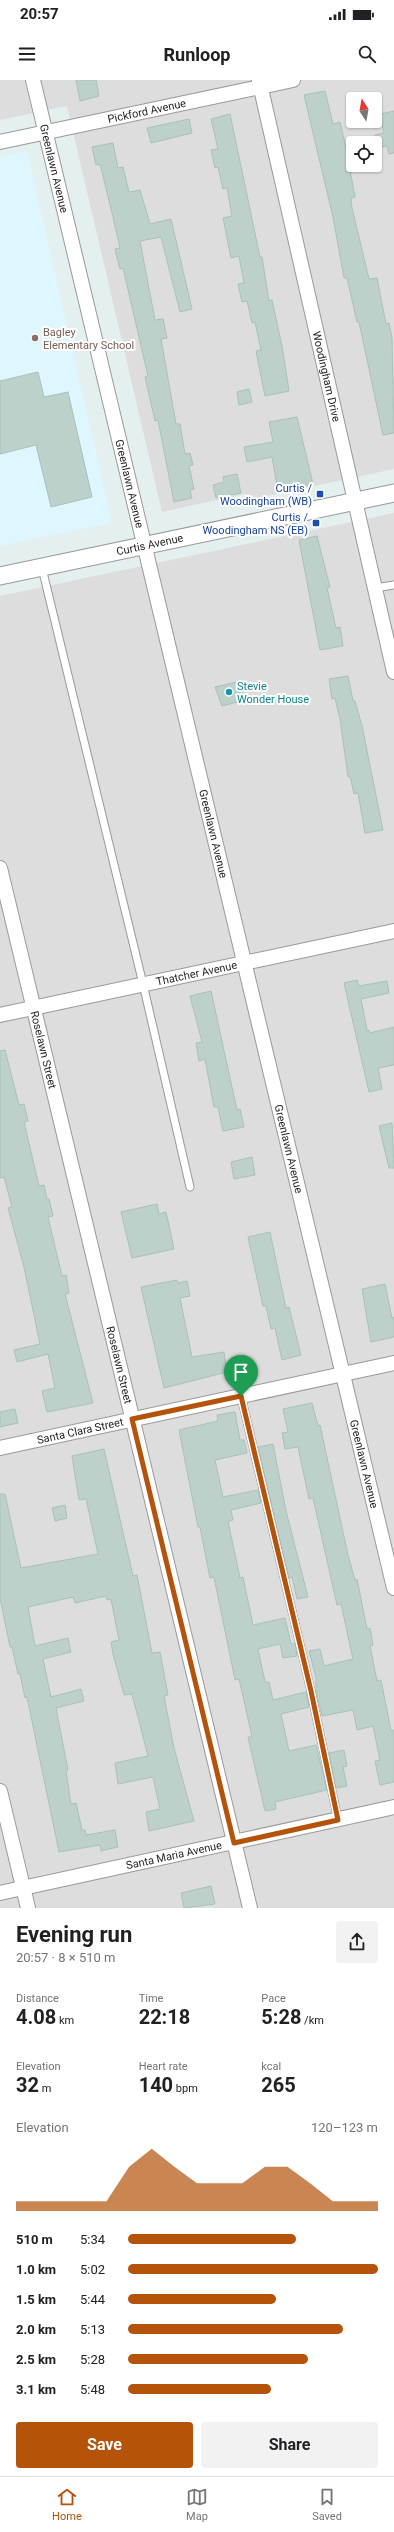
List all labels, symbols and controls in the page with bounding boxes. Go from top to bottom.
text: 20:57 [20,5,59,23]
icon: menu [16,43,38,65]
icon: search [356,43,378,65]
text: Runloop [164,44,230,65]
north arrow [346,92,382,128]
map controls [346,92,382,172]
street label: Pickford Avenue [107,97,187,126]
street label: Greenlawn Avenue [37,123,71,214]
button: locate [346,136,382,172]
place label: Bagley Elementary School [43,326,134,352]
street label: Woodingham Drive [309,330,343,423]
marker: Bagley Elementary School [30,333,40,343]
street label: Greenlawn Avenue [112,438,146,529]
place label: Curtis / Woodingham (WB) [220,482,312,508]
marker: Curtis / Woodingham (WB) [315,489,325,499]
place label: Curtis / Woodingham NS (EB) [203,511,308,537]
marker: Curtis / Woodingham NS (EB) [311,518,321,528]
street label: Curtis Avenue [115,532,185,558]
place label: Stevie Wonder House [237,680,309,706]
marker: Stevie Wonder House [224,687,234,697]
street label: Greenlawn Avenue [196,788,230,880]
street label: Thatcher Avenue [155,959,238,989]
street label: Roselawn Street [28,1010,59,1090]
street label: Greenlawn Avenue [271,1103,305,1195]
street label: Roselawn Street [103,1325,135,1405]
pin [224,1355,258,1396]
icon: arrive [230,1361,252,1383]
street label: Santa Clara Street [36,1415,125,1447]
street label: Greenlawn Avenue [347,1418,381,1510]
street label: Santa Maria Avenue [125,1839,223,1872]
button: share [336,1921,378,1963]
text: Evening run [16,1922,132,1947]
text: 20:57 · 8 × 510 m [16,1950,115,1965]
text: Distance [16,1992,59,2005]
text: Time [139,1992,163,2005]
text: Pace [261,1992,286,2005]
text: 4.08 [16,2005,56,2029]
text: 22:18 [139,2005,190,2029]
text: 5:28 [261,2005,301,2029]
text: km [56,2014,74,2027]
text: /km [301,2014,324,2027]
text: Elevation [16,2060,61,2073]
text: Heart rate [139,2060,188,2073]
text: kcal [261,2060,281,2073]
text: 32 [16,2073,39,2097]
text: 140 [139,2073,173,2097]
text: 265 [261,2073,296,2097]
text: m [39,2082,51,2095]
text: bpm [173,2082,198,2095]
text: Elevation [16,2120,69,2135]
text: 120–123 m [311,2120,378,2135]
text: 510 m [16,2232,53,2247]
text: 5:34 [80,2232,105,2247]
text: 1.0 km [16,2262,56,2277]
text: 5:02 [80,2262,105,2277]
text: 1.5 km [16,2292,56,2307]
text: 5:44 [80,2292,105,2307]
text: 2.0 km [16,2322,56,2337]
text: 5:13 [80,2322,105,2337]
text: 2.5 km [16,2352,56,2367]
text: 5:28 [80,2352,105,2367]
text: 3.1 km [16,2382,56,2397]
text: 5:48 [80,2382,105,2397]
button: Save [16,2422,193,2468]
button: Share [201,2422,378,2468]
tab: Home [52,2486,82,2523]
tab: Map [186,2486,208,2523]
tab: Saved [312,2486,342,2523]

